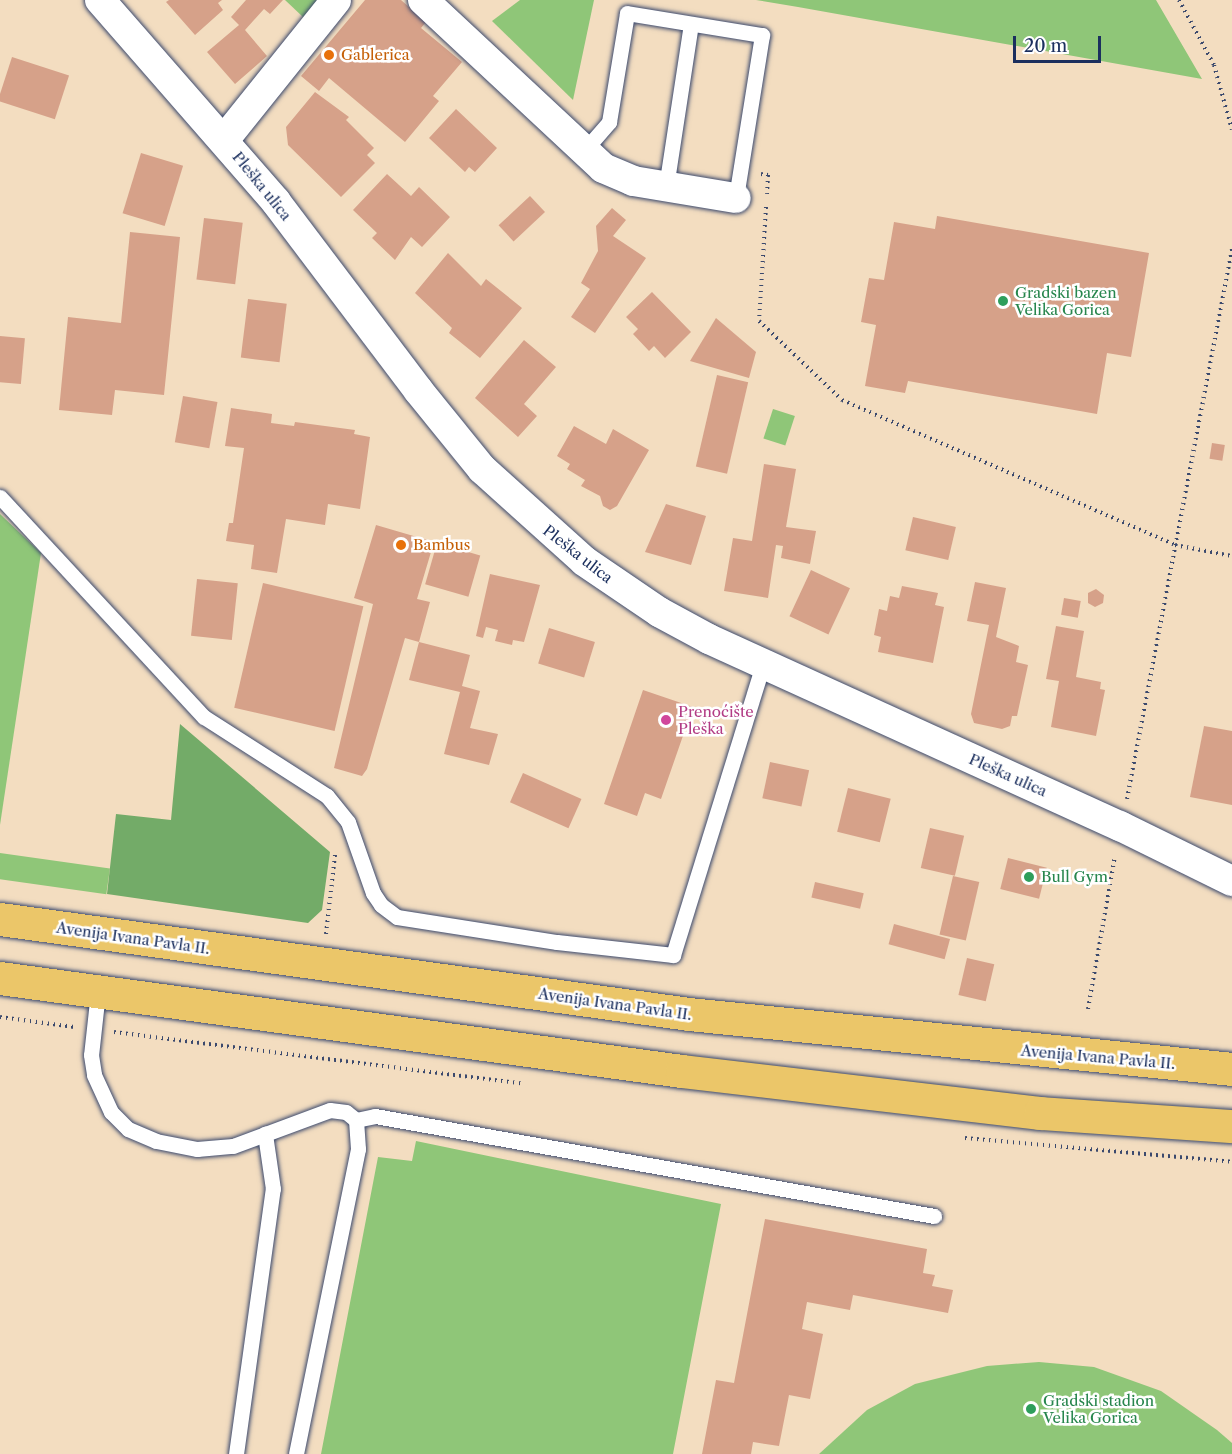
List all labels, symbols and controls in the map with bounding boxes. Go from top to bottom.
scale bar [1016,24,1104,62]
text: 20 m [1024,35,1067,57]
place label: Gablerica [341,46,410,64]
marker: Gablerica [322,48,336,62]
street label: Pleška ulica [229,148,295,224]
place label: Gradski bazen Velika Gorica [1015,283,1117,318]
marker: Gradski bazen Velika Gorica [996,294,1010,308]
street label: Pleška ulica [540,521,616,587]
place label: Bambus [413,536,470,554]
marker: Bambus [394,538,408,552]
place label: Prenoćište Pleška [678,702,754,737]
marker: Prenoćište Pleška [659,713,673,727]
street label: Pleška ulica [966,750,1050,800]
place label: Bull Gym [1041,868,1108,886]
marker: Bull Gym [1022,870,1036,884]
street label: Avenija Ivana Pavla II. [55,918,211,958]
street label: Avenija Ivana Pavla II. [537,984,693,1024]
street label: Avenija Ivana Pavla II. [1020,1041,1176,1073]
place label: Gradski stadion Velika Gorica [1043,1391,1154,1426]
marker: Gradski stadion Velika Gorica [1024,1402,1038,1416]

